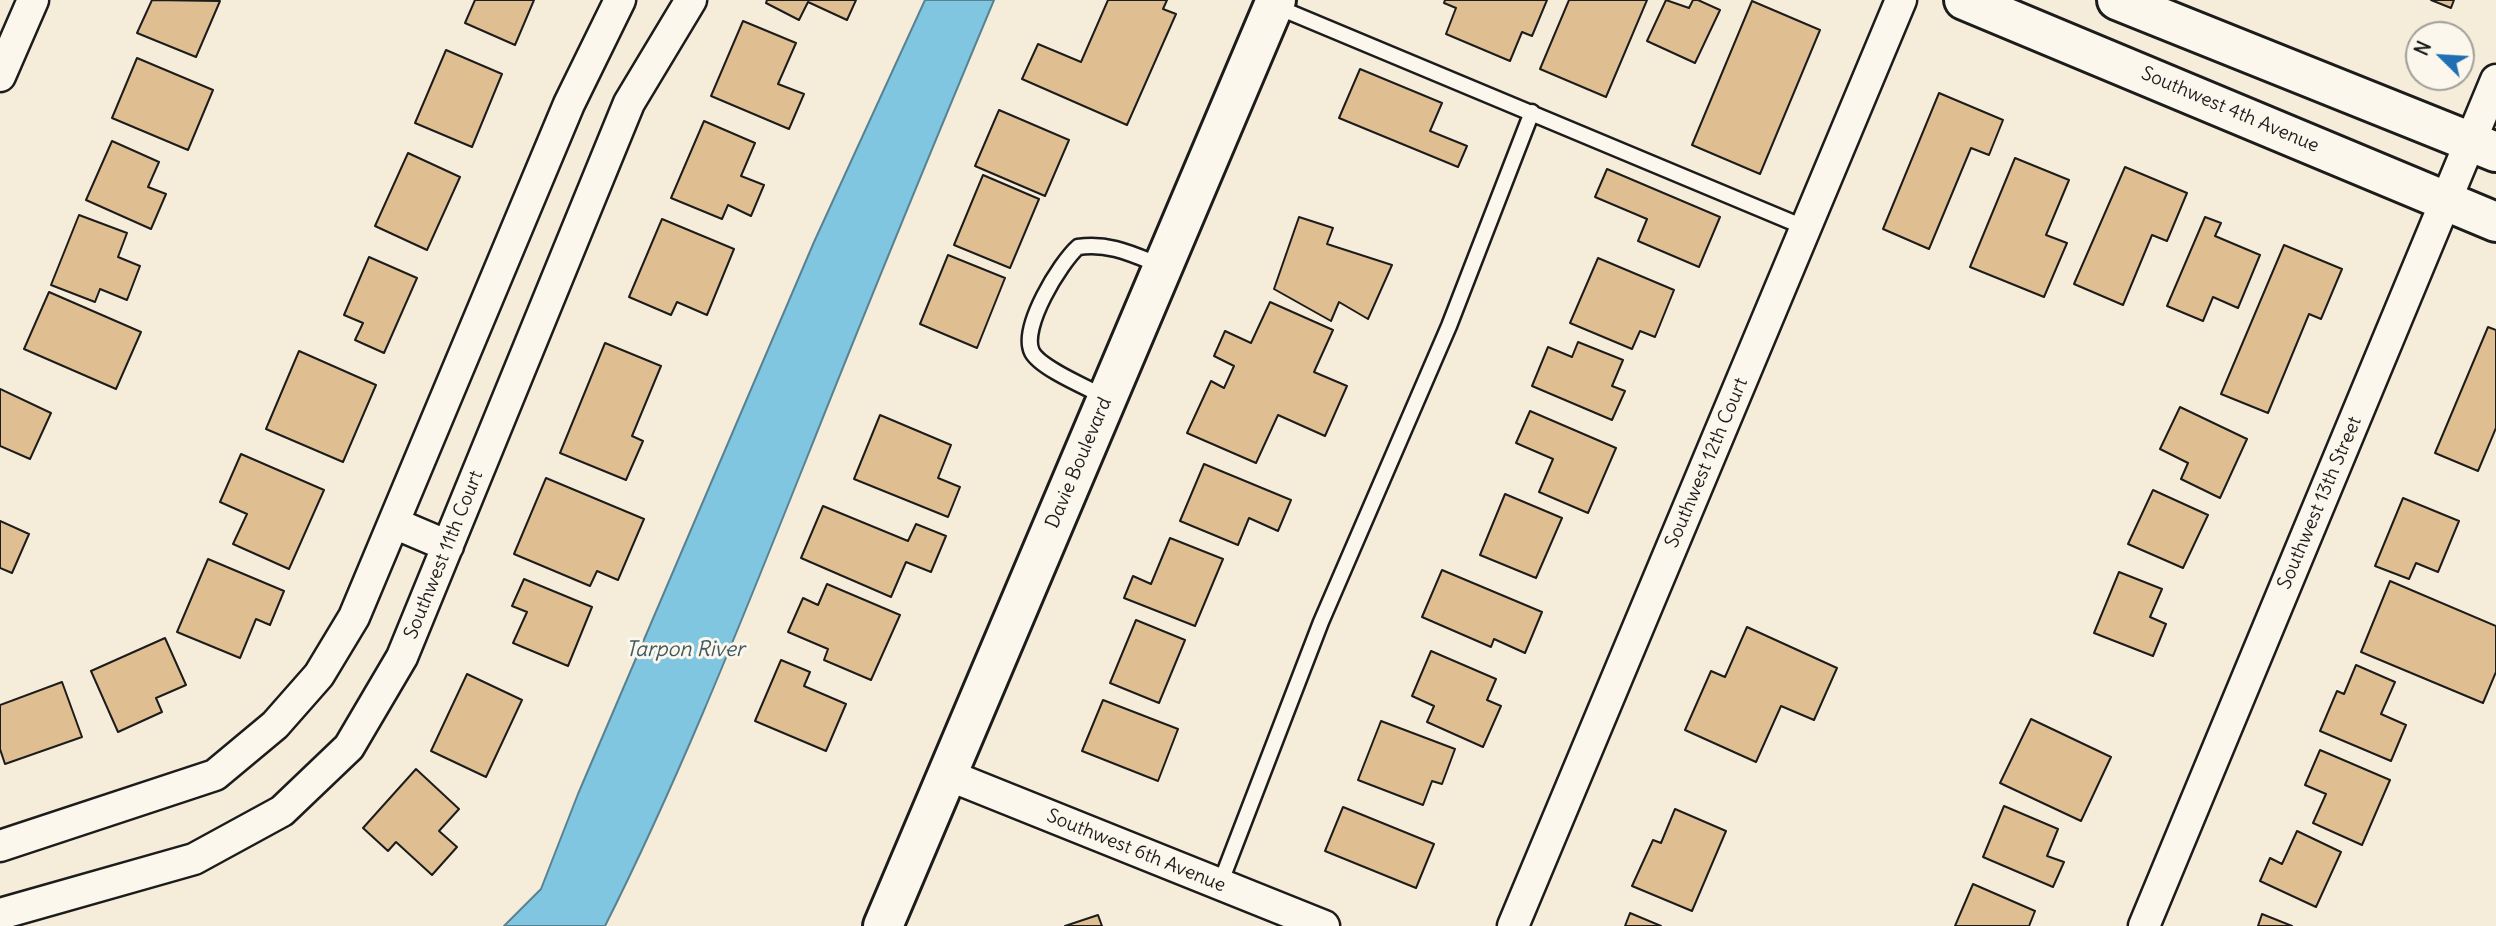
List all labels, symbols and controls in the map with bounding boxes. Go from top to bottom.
north arrow [2405,21,2475,91]
text: N [2409,37,2436,59]
street label: Southwest 4th Avenue [2138,62,2322,158]
street label: Southwest 12th Court [1661,375,1753,551]
street label: Davie Boulevard [1041,394,1117,532]
street label: Southwest 13th Street [2273,413,2367,593]
street label: Southwest 11th Court [400,468,488,642]
water label: Tarpon River [625,637,745,663]
street label: Southwest 6th Avenue [1043,805,1229,897]

